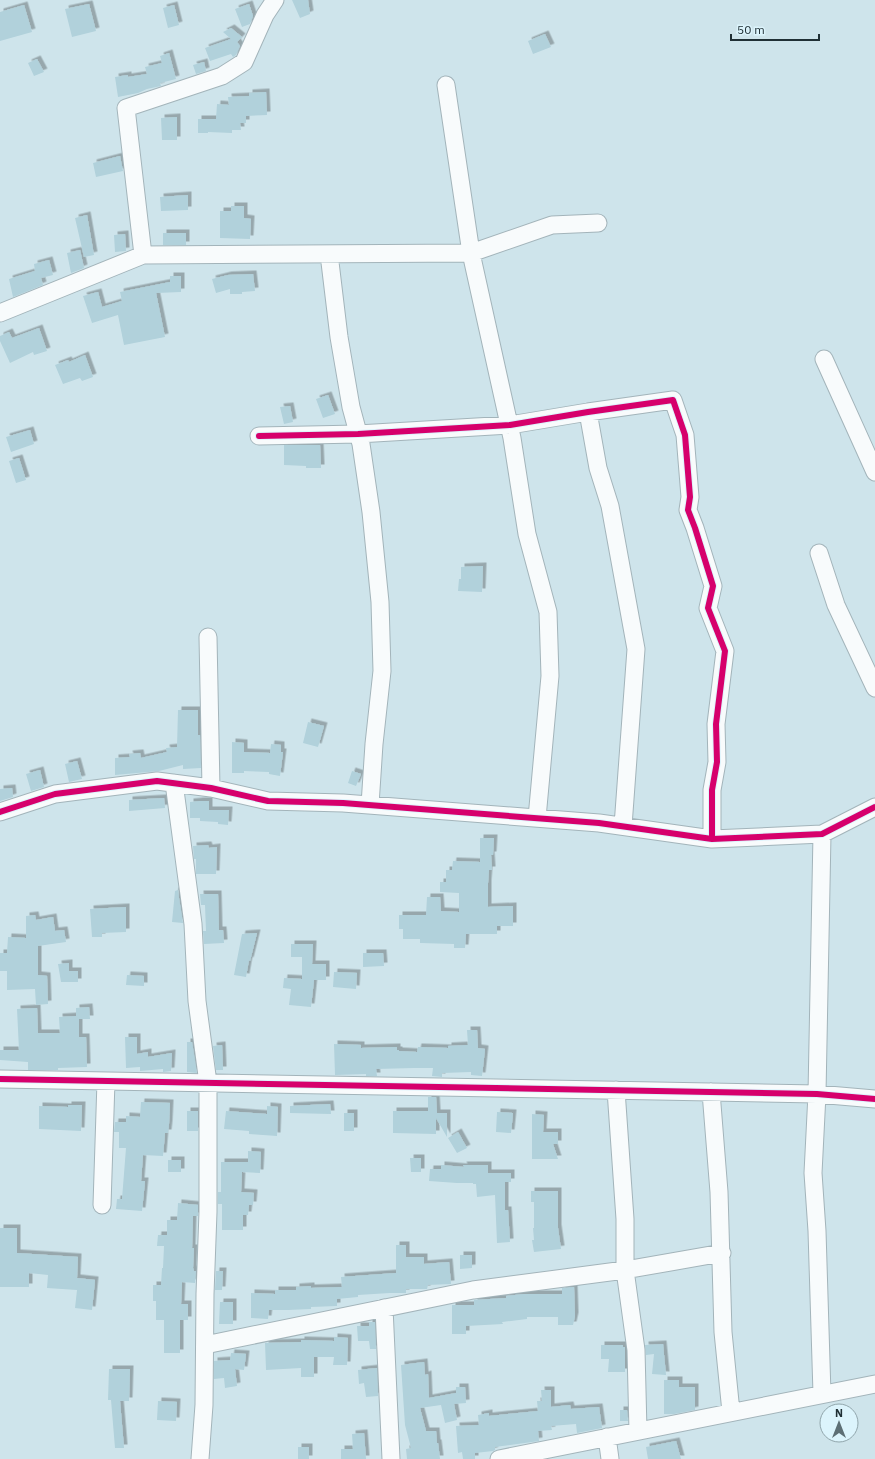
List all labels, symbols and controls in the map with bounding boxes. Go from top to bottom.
scale bar [731,16,819,42]
text: 50 m [737,22,765,37]
north arrow [819,1403,859,1443]
text: N [835,1406,843,1420]

